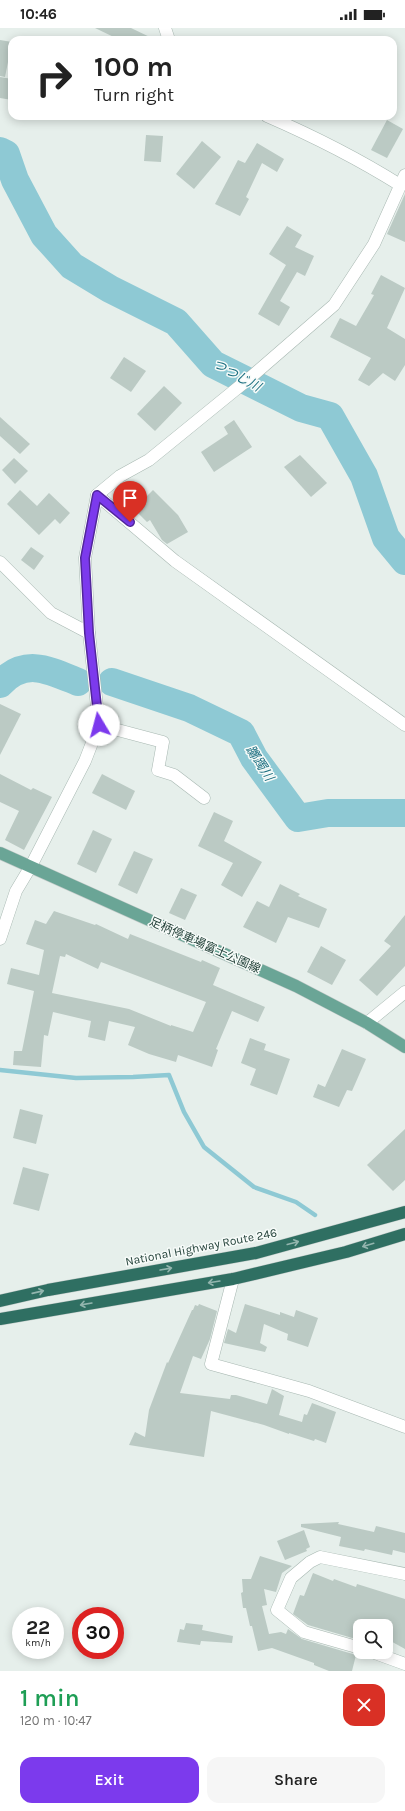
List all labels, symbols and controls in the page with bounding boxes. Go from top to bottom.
text: 10:46 [20,5,57,23]
text: 100 m [94,50,173,83]
icon: right [28,52,80,104]
text: Turn right [94,84,174,106]
water label: つつじ川 [211,356,265,395]
pin [113,481,147,522]
icon: arrive [119,487,141,509]
position arrow [78,704,120,746]
water label: 躑躅川 [243,743,278,785]
street label: 足柄停車場富士公園線 [147,914,263,976]
street label: National Highway Route 246 [124,1225,278,1269]
one-way arrow [286,1239,299,1246]
one-way arrow [361,1242,374,1249]
one-way arrow [159,1264,172,1272]
one-way arrow [208,1278,221,1286]
one-way arrow [31,1288,44,1296]
one-way arrow [80,1300,93,1308]
speed limit sign: 30 [72,1607,124,1659]
text: 22 [26,1616,50,1639]
map controls [353,1619,393,1659]
button: search [353,1619,393,1659]
text: km/h [25,1637,51,1649]
text: 1 min [20,1684,80,1712]
button: close [343,1684,385,1726]
text: 120 m · 10:47 [20,1713,92,1728]
button: Exit [20,1757,199,1803]
button: Share [207,1757,385,1803]

